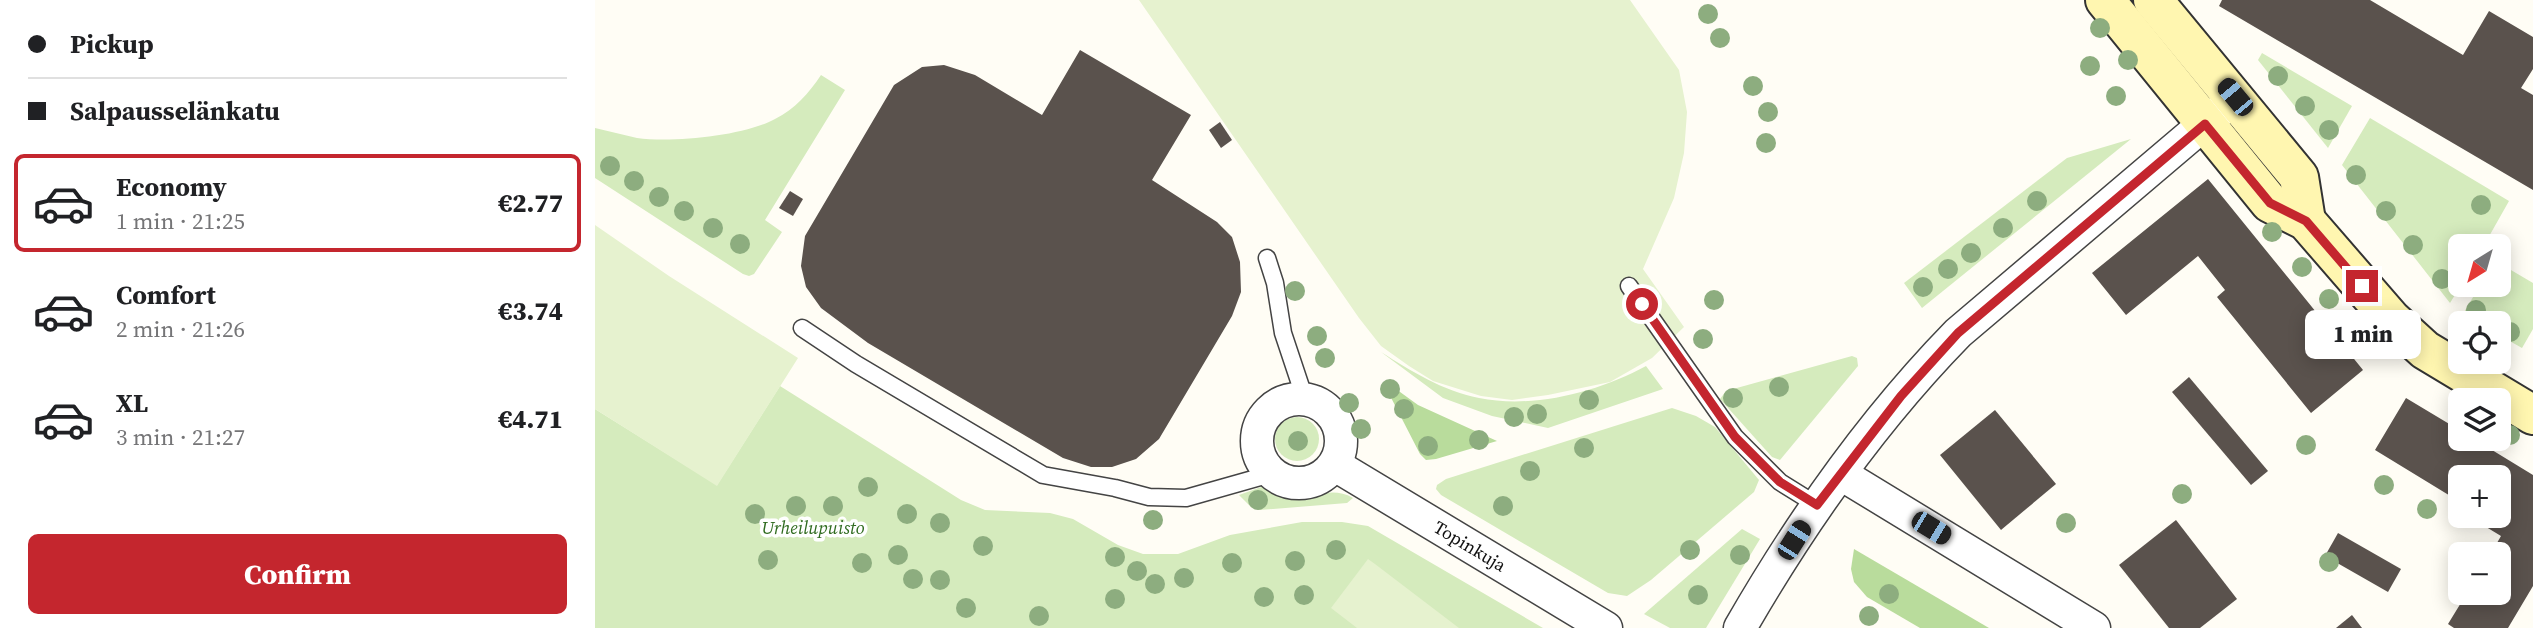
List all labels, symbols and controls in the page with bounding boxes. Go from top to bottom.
text: Pickup [70,26,154,62]
car [2214,74,2257,120]
text: Salpausselänkatu [70,93,280,129]
text: Economy [116,169,227,205]
icon: car [32,172,95,235]
text: €2.77 [498,185,563,221]
text: 1 min · 21:25 [116,205,245,237]
north arrow [2448,234,2511,298]
map controls [2448,234,2511,605]
route end [2346,270,2378,302]
text: Comfort [116,277,216,313]
icon: car [32,280,95,343]
route start [1626,288,1658,320]
text: €3.74 [498,293,563,329]
callout: 1 min [2304,310,2420,360]
button: locate [2448,311,2511,374]
text: 2 min · 21:26 [116,313,245,345]
text: 1 min [2333,318,2393,350]
text: XL [116,385,148,421]
icon: car [32,388,95,451]
button: layers [2448,388,2511,451]
text: €4.71 [498,401,563,437]
text: 3 min · 21:27 [116,421,245,453]
button: + [2448,465,2511,528]
car [1908,508,1955,548]
park label: Urheilupuisto [761,515,865,540]
street label: Topinkuja [1429,515,1512,578]
car [1774,517,1815,563]
button: Confirm [28,534,567,614]
button: − [2448,542,2511,605]

